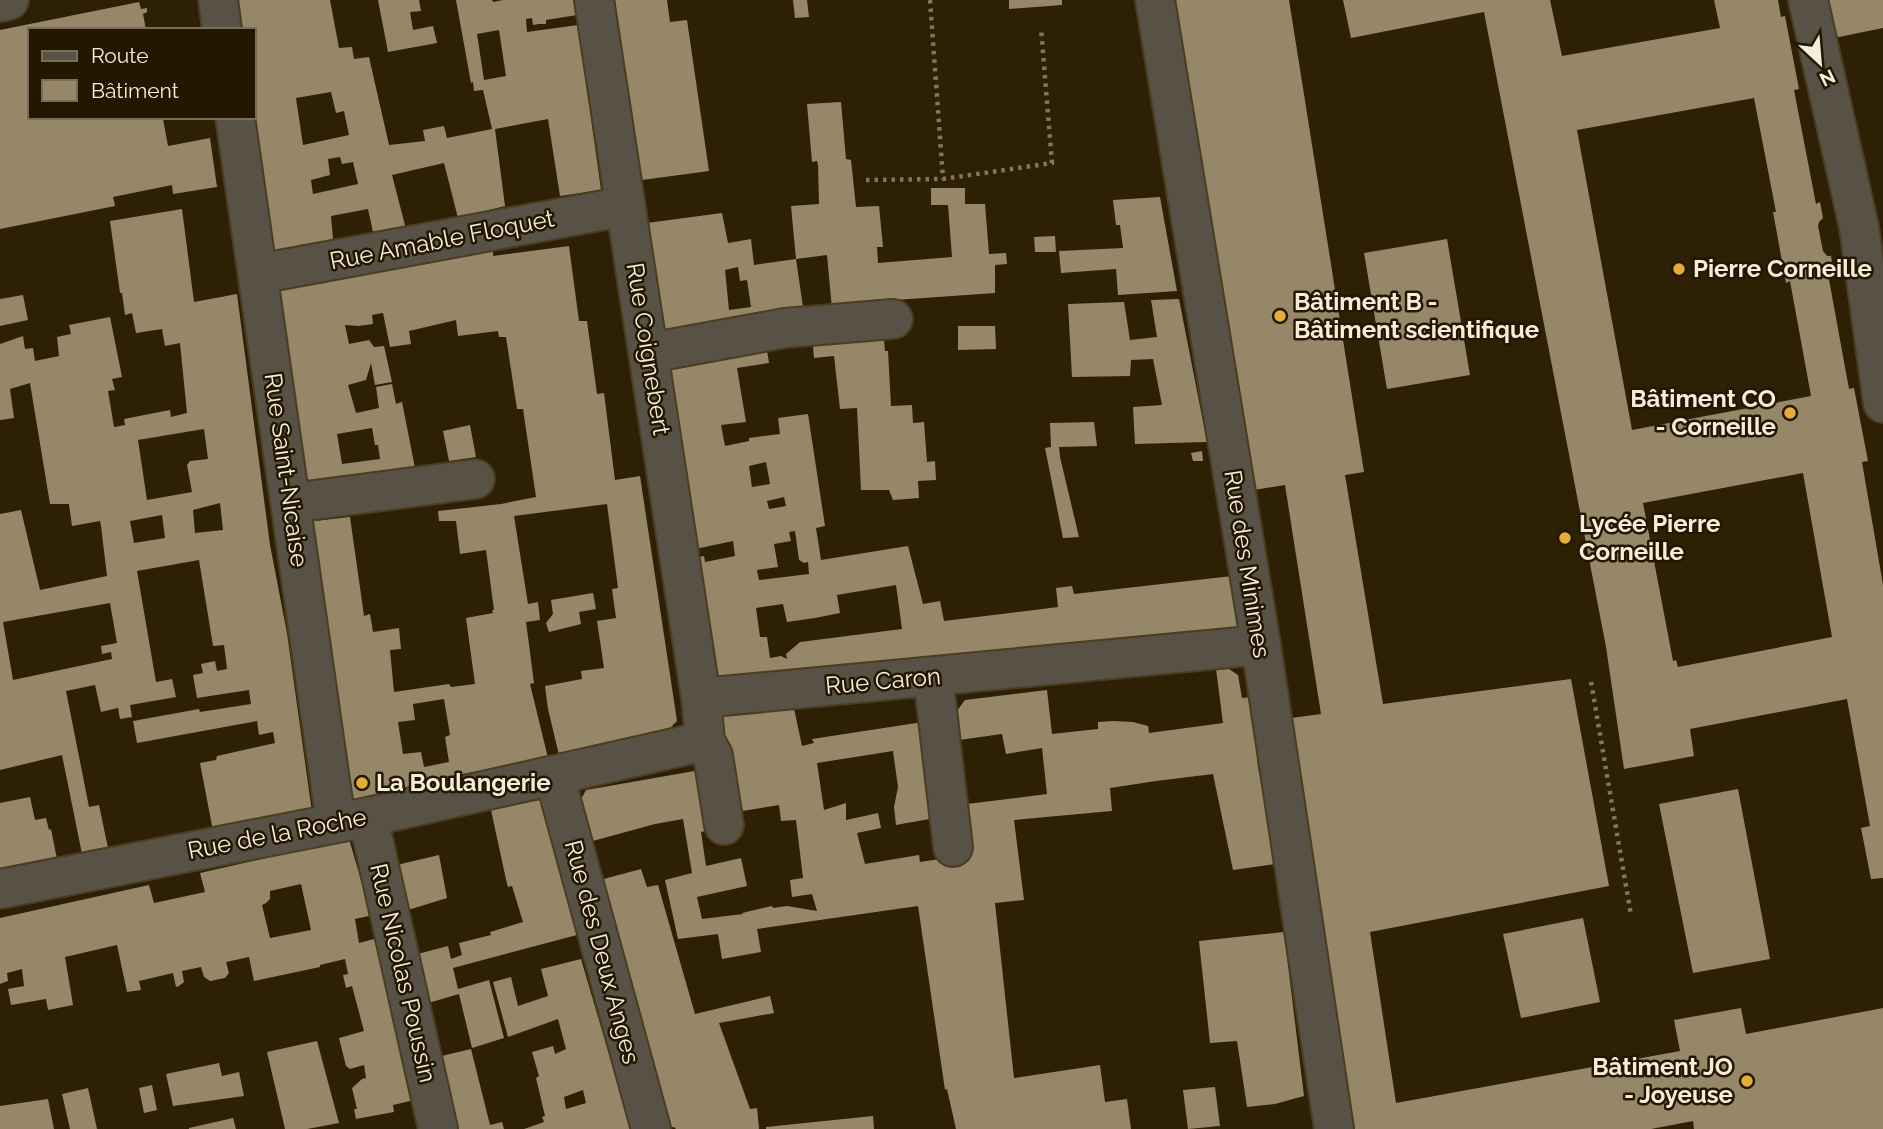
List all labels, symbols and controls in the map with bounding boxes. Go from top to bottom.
legend [28,28,256,119]
north arrow [1785,28,1855,98]
text: Route [91,43,149,68]
text: N [1816,65,1839,91]
text: Bâtiment [91,78,179,103]
street label: Rue Amable Floquet [327,204,557,276]
place label: Pierre Corneille [1693,254,1872,283]
street label: Rue Coignebert [621,261,676,437]
marker: Pierre Corneille [1671,261,1687,277]
place label: Bâtiment B - Bâtiment scientifique [1294,287,1539,344]
marker: Bâtiment B - Bâtiment scientifique [1272,308,1288,324]
street label: Rue Saint-Nicaise [259,371,314,569]
place label: Bâtiment CO - Corneille [1630,384,1776,441]
marker: Bâtiment CO - Corneille [1782,405,1798,421]
street label: Rue des Minimes [1218,468,1277,660]
place label: Lycée Pierre Corneille [1579,509,1720,566]
marker: Lycée Pierre Corneille [1557,530,1573,546]
street label: Rue Caron [824,661,942,700]
place label: La Boulangerie [376,768,551,797]
marker: La Boulangerie [354,775,370,791]
street label: Rue de la Roche [185,802,369,865]
street label: Rue des Deux Anges [559,837,646,1067]
street label: Rue Nicolas Poussin [364,860,443,1085]
place label: Bâtiment JO - Joyeuse [1592,1052,1733,1109]
marker: Bâtiment JO - Joyeuse [1739,1073,1755,1089]

